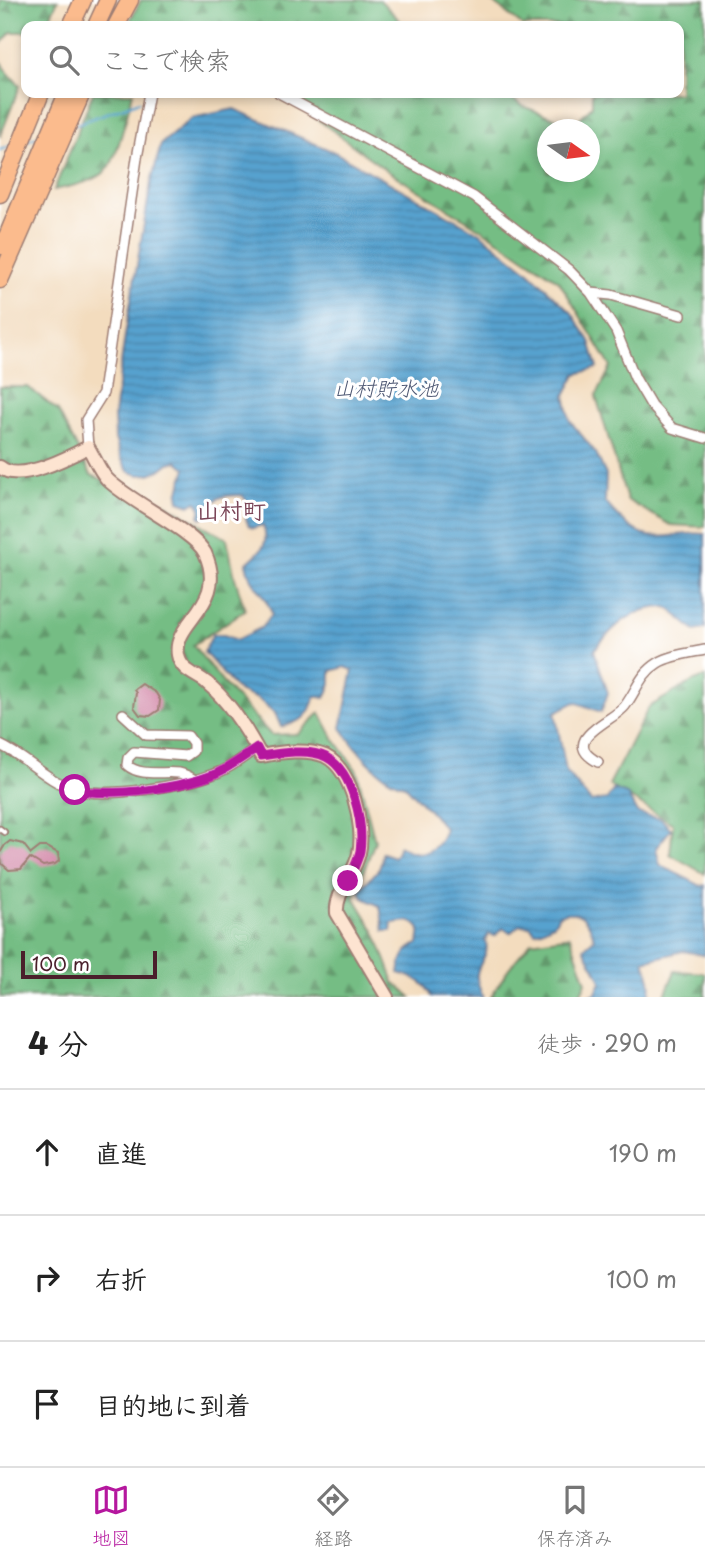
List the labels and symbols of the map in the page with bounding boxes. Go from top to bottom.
north arrow [537,119,600,182]
water label: 山村貯水池 [334,371,439,403]
district label: 山村町 [197,492,266,527]
route start [59,774,90,805]
route end [332,865,363,896]
scale bar [21,948,158,980]

